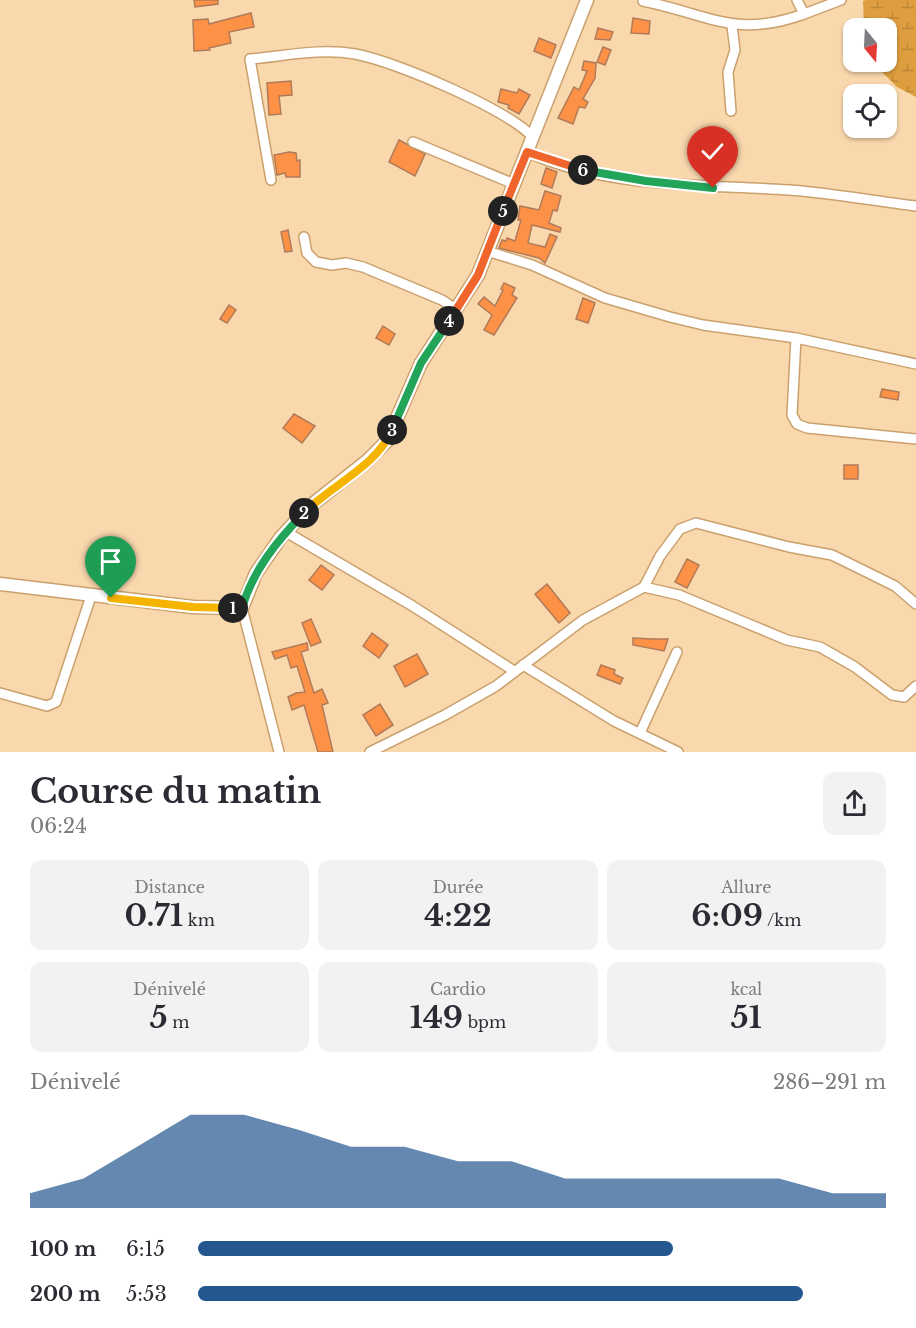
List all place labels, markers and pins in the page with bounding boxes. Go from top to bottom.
pin [687,126,738,188]
pin: 6 [568,155,598,185]
pin: 5 [488,196,518,226]
pin: 4 [434,306,464,336]
pin: 3 [377,415,407,445]
pin: 2 [289,498,319,528]
pin [85,536,136,598]
pin: 1 [218,593,248,623]

